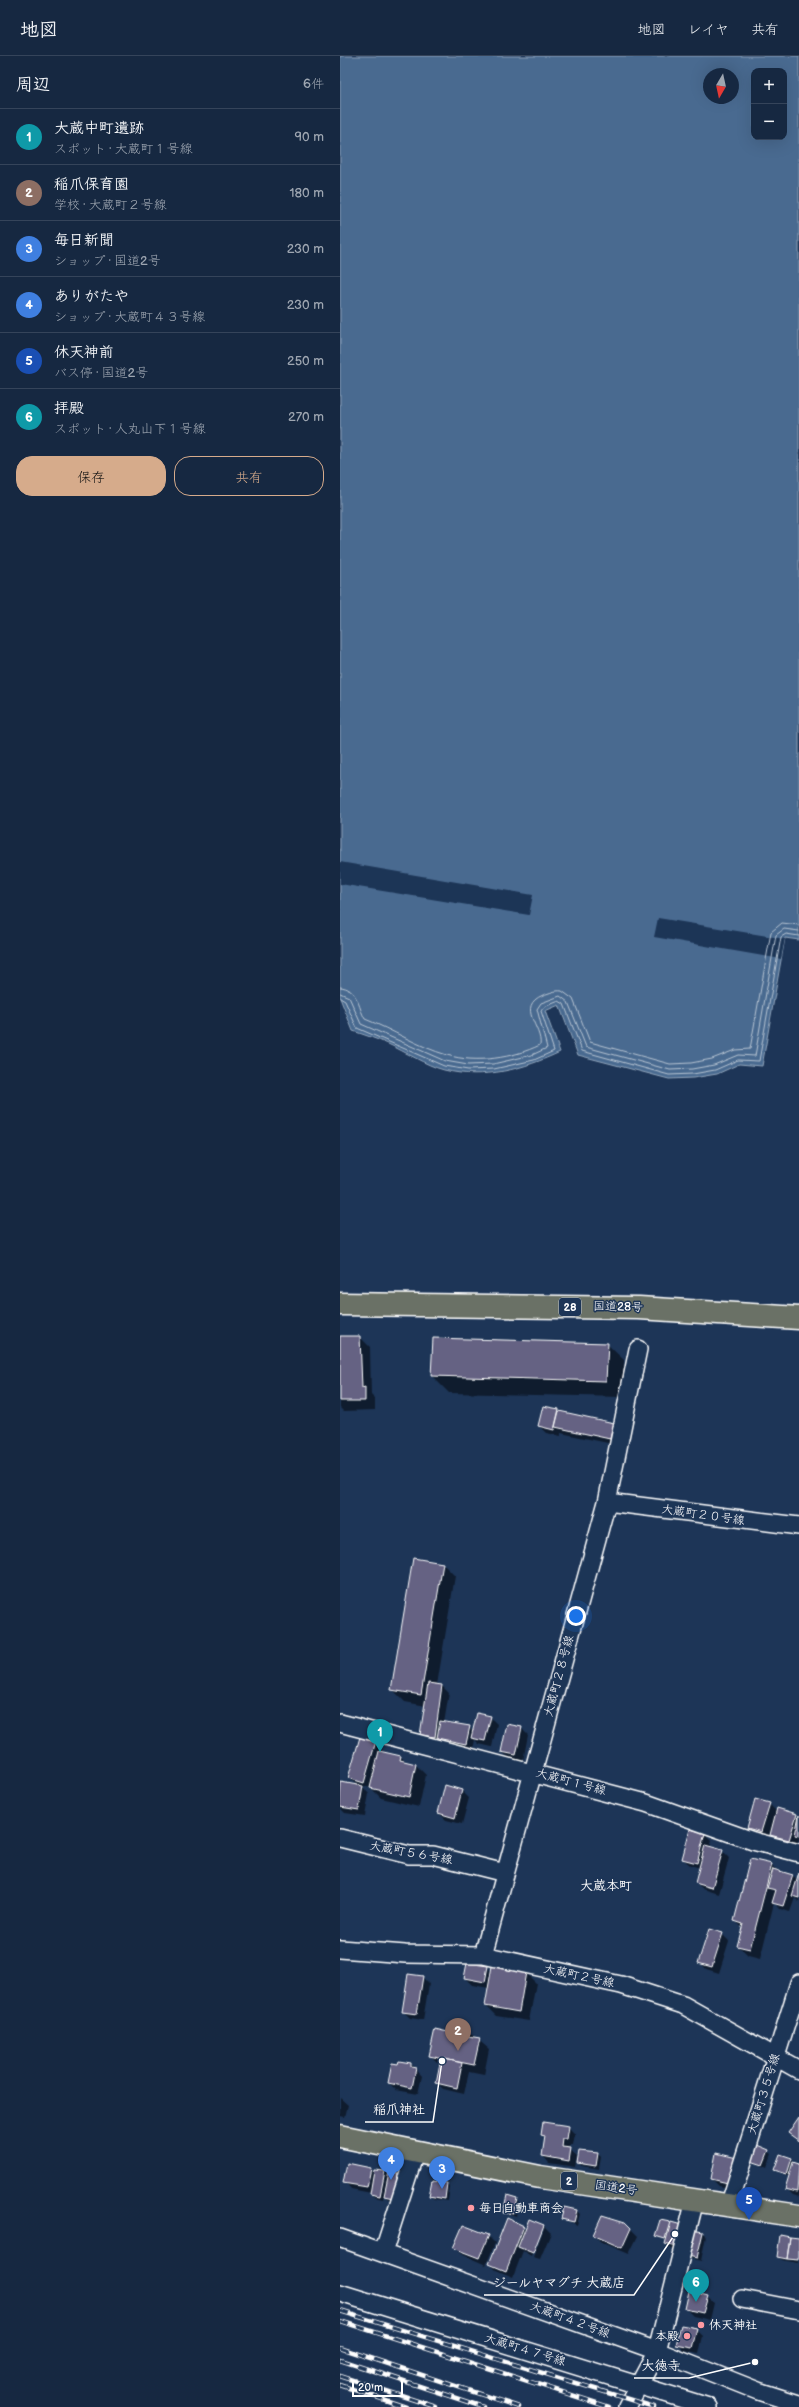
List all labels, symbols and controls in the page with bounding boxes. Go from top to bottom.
text: 地図 [20,19,58,42]
text: 地図 [638,21,666,38]
text: レイヤ [688,21,729,38]
text: 共有 [751,21,779,38]
north arrow [703,68,739,104]
map controls [751,68,787,140]
button: + [751,68,787,104]
text: 周辺 [16,75,50,95]
text: 6件 [303,76,324,92]
button: − [751,104,787,140]
text: 大蔵中町遺跡 [54,119,144,138]
text: 1 [26,129,32,145]
text: 90 m [295,129,324,145]
text: スポット · 大蔵町１号線 [54,141,192,157]
text: 稲爪保育園 [54,175,129,194]
text: 2 [25,185,33,201]
text: 180 m [289,185,324,201]
text: 学校 · 大蔵町２号線 [54,197,166,213]
text: 毎日新聞 [54,231,114,250]
text: 3 [25,241,33,257]
text: 230 m [287,241,324,257]
text: ショップ · 国道2号 [54,253,161,269]
text: ありがたや [54,287,129,306]
text: 4 [25,297,33,313]
text: 230 m [287,297,324,313]
text: ショップ · 大蔵町４３号線 [54,309,205,325]
text: 休天神前 [54,343,114,362]
text: 5 [25,353,33,369]
text: 250 m [287,353,324,369]
text: バス停 · 国道2号 [54,365,148,381]
text: 拝殿 [54,399,84,418]
text: 6 [25,409,33,425]
text: 270 m [288,409,324,425]
text: スポット · 人丸山下１号線 [54,421,205,437]
button: 保存 [16,456,166,496]
button: 共有 [174,456,324,496]
road number: 28 [559,1298,581,1316]
street label: 国道28号 [593,1299,643,1315]
street label: 大蔵町２０号線 [660,1502,746,1528]
your location [566,1606,586,1626]
street label: 大蔵町２８号線 [541,1633,577,1719]
pin: 1 [367,1719,393,1752]
street label: 大蔵町１号線 [534,1765,608,1799]
street label: 大蔵町５６号線 [368,1838,454,1868]
district label: 大蔵本町 [580,1878,632,1894]
street label: 大蔵町２号線 [542,1961,616,1991]
pin: 2 [445,2018,471,2051]
street label: 大蔵町３５号線 [745,2052,783,2136]
callout: 稲爪神社 [365,2097,433,2122]
text: 稲爪神社 [373,2102,425,2118]
pin: 4 [378,2147,404,2180]
pin: 3 [429,2156,455,2189]
road number: 2 [561,2172,577,2190]
street label: 国道2号 [594,2178,638,2198]
pin: 5 [736,2187,762,2220]
place label: 毎日自動車商会 [479,2201,563,2216]
marker: 毎日自動車商会 [466,2203,476,2213]
pin: 6 [683,2269,709,2302]
callout: ジールヤマグチ 大蔵店 [484,2270,634,2295]
text: ジールヤマグチ 大蔵店 [493,2275,625,2291]
street label: 大蔵町４２号線 [528,2299,612,2341]
place label: 休天神社 [709,2318,757,2333]
marker: 休天神社 [696,2320,706,2330]
place label: 本殿 [655,2329,679,2344]
street label: 大蔵町４７号線 [483,2331,567,2369]
marker: 本殿 [682,2331,692,2341]
callout: 大徳寺 [634,2353,689,2378]
text: 大徳寺 [641,2358,681,2374]
scale bar [352,2379,403,2398]
text: 20 m [358,2381,383,2394]

